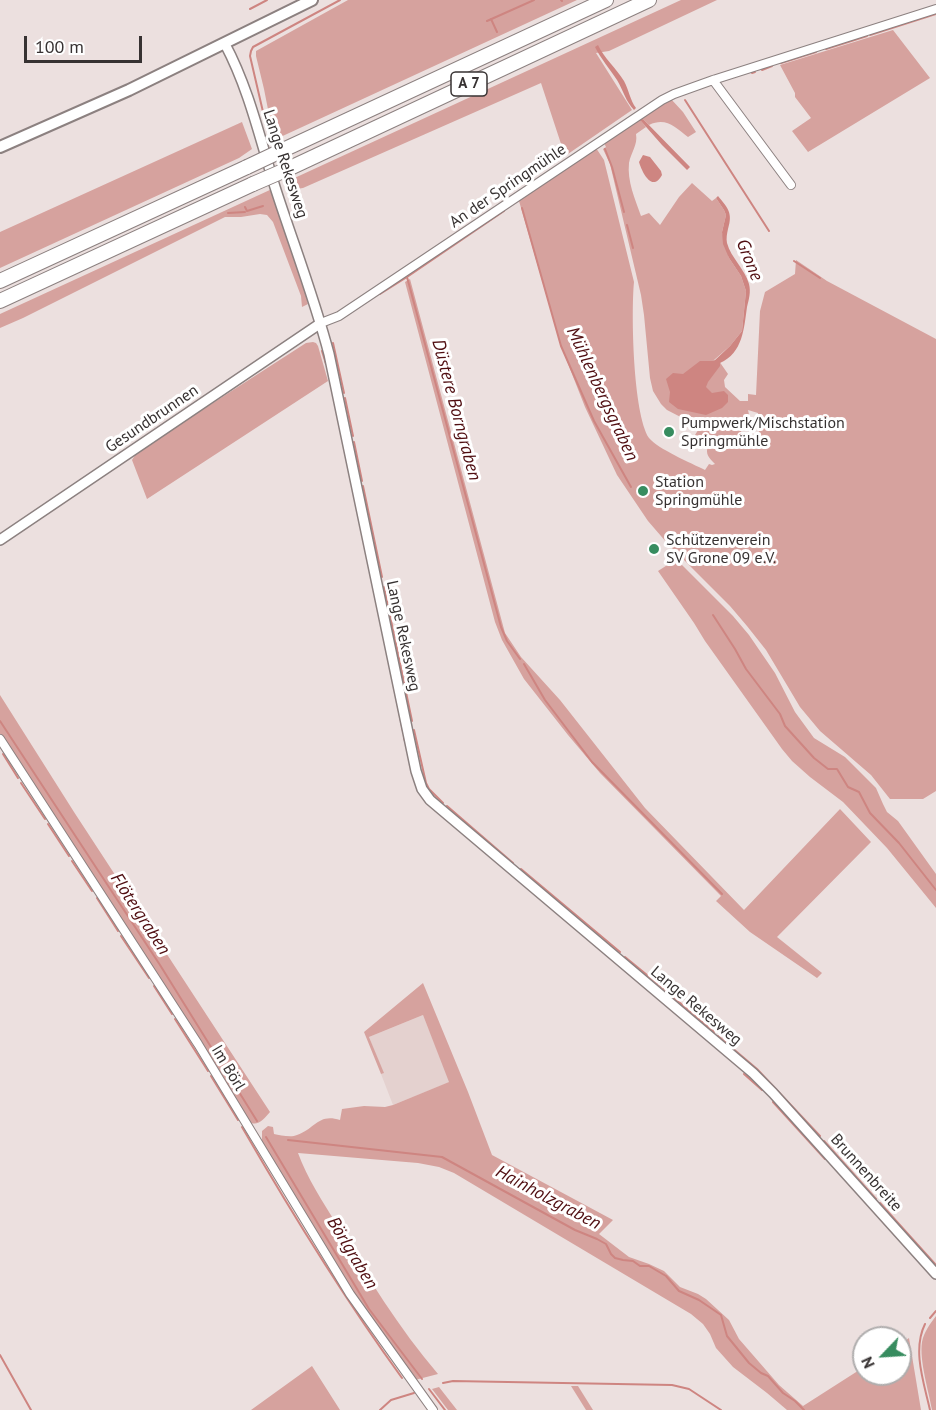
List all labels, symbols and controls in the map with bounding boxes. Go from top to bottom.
scale bar [27,24,146,62]
text: 100 m [35,35,84,58]
road number: A 7 [451,72,487,96]
street label: Lange Rekesweg [258,107,312,221]
street label: An der Springmühle [446,140,570,232]
water label: Grone [731,236,767,284]
water label: Mühlenbergsgraben [561,323,643,465]
water label: Düstere Borngraben [427,337,485,483]
street label: Gesundbrunnen [102,381,202,457]
place label: Pumpwerk/Mischstation Springmühle [681,413,845,451]
marker: Pumpwerk/Mischstation Springmühle [662,425,676,439]
place label: Station Springmühle [655,472,742,510]
marker: Station Springmühle [636,484,650,498]
place label: Schützenverein SV Grone 09 e.V. [666,530,776,568]
marker: Schützenverein SV Grone 09 e.V. [647,542,661,556]
street label: Lange Rekesweg [382,579,424,693]
water label: Flötergraben [106,869,174,959]
street label: Lange Rekesweg [647,962,745,1050]
street label: Im Börl [207,1042,249,1094]
street label: Brunnenbreite [826,1130,906,1216]
water label: Hainholzgraben [492,1161,604,1235]
water label: Börlgraben [322,1213,382,1293]
north arrow [852,1326,912,1386]
text: N [856,1354,879,1372]

